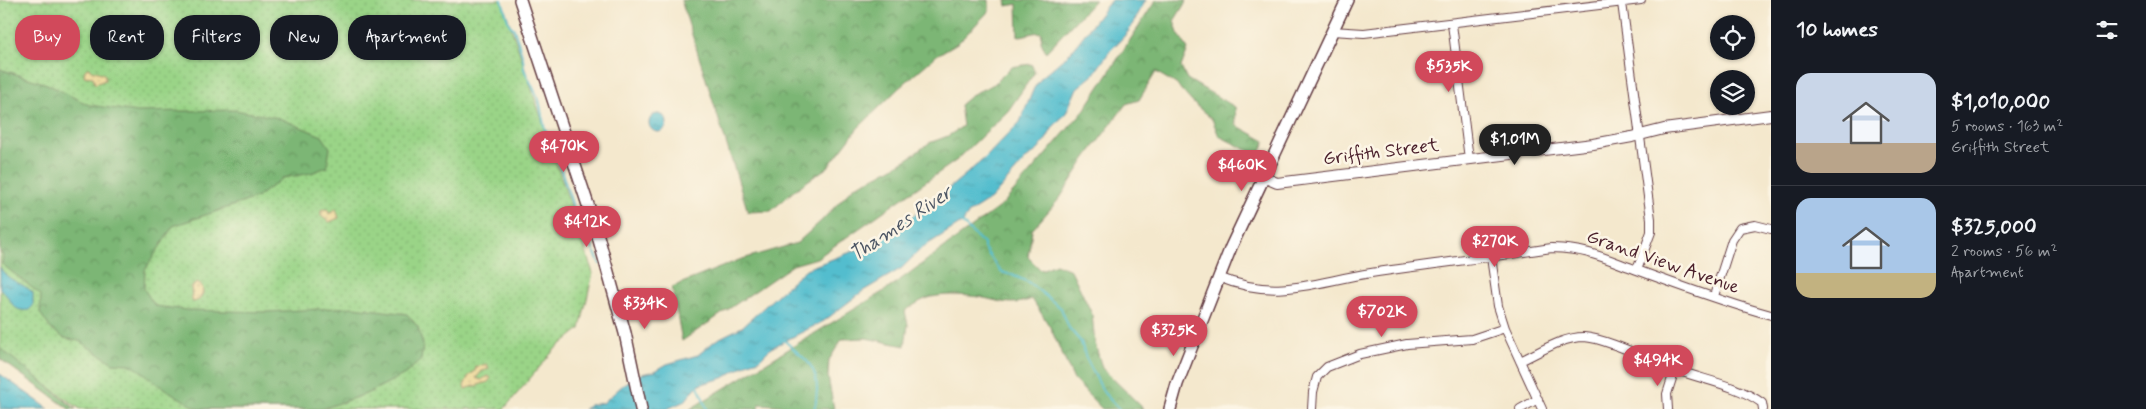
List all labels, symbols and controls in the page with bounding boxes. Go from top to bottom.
chip: Buy [15,15,80,60]
chip: Rent [90,15,164,60]
chip: Filters [174,15,260,60]
chip: New [270,15,338,60]
chip: Apartment [348,15,466,60]
map controls [1710,15,1755,115]
button: locate [1710,15,1755,60]
text: 10 homes [1796,16,1878,44]
icon: filters [2093,16,2121,44]
pin: $535K [1414,51,1484,93]
text: $535K [1426,56,1472,77]
button: layers [1710,70,1755,115]
text: $1,010,000 [1951,88,2050,116]
icon: home [1836,93,1896,153]
text: 5 rooms · 163 m² [1951,116,2063,137]
pin: $1.01M [1474,124,1556,166]
text: $1.01M [1490,129,1540,150]
pin: $470K [529,130,599,173]
street label: Griffith Street [1321,132,1441,172]
text: $470K [540,136,588,157]
text: Griffith Street [1951,137,2049,158]
pin: $460K [1207,150,1277,192]
text: $460K [1218,155,1266,176]
water label: Thames River [844,178,960,268]
pin: $412K [552,206,622,248]
text: $412K [564,211,610,232]
text: $325,000 [1951,213,2037,241]
icon: home [1836,218,1896,278]
street label: Grand View Avenue [1583,224,1743,300]
pin: $270K [1460,226,1530,268]
text: $270K [1472,231,1518,252]
text: 2 rooms · 56 m² [1951,241,2058,262]
text: Apartment [1951,262,2024,283]
pin: $334K [610,288,680,330]
text: $334K [623,293,667,314]
pin: $702K [1347,296,1417,338]
text: $702K [1357,301,1407,322]
pin: $325K [1139,314,1209,357]
text: $325K [1151,320,1197,341]
pin: $494K [1623,344,1693,387]
text: $494K [1634,350,1682,371]

